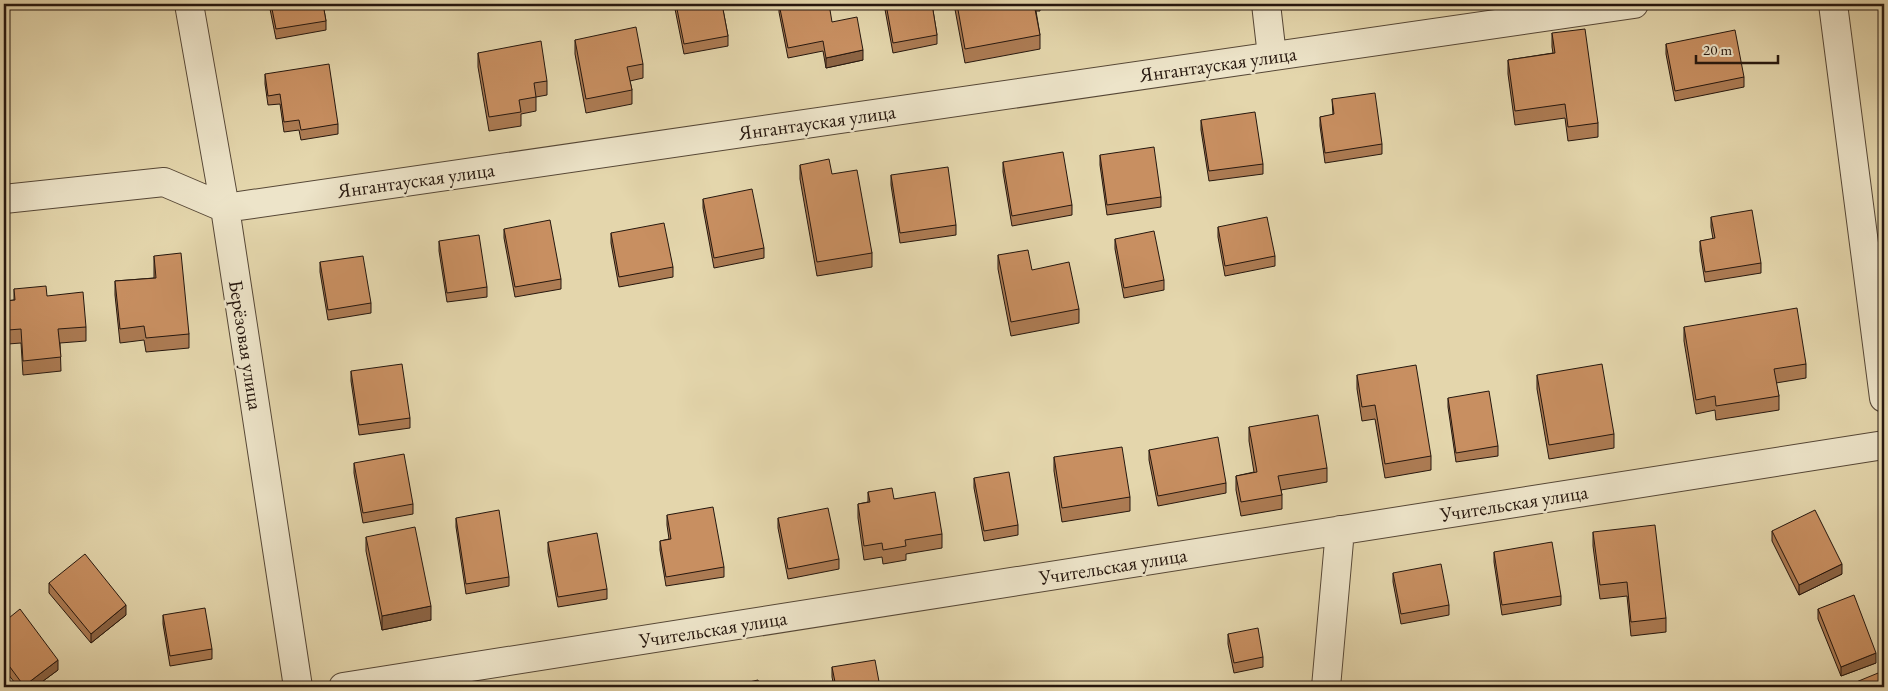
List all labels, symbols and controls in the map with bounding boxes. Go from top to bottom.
scale bar [1696,32,1778,64]
street label: Янгантауская улица [1137,40,1298,88]
text: 20 m [1703,40,1732,59]
street label: Янгантауская улица [736,98,897,146]
street label: Янгантауская улица [335,156,496,204]
street label: Берёзовая улица [223,278,269,412]
street label: Учительская улица [1437,478,1590,528]
street label: Учительская улица [1036,541,1189,591]
street label: Учительская улица [636,604,789,654]

